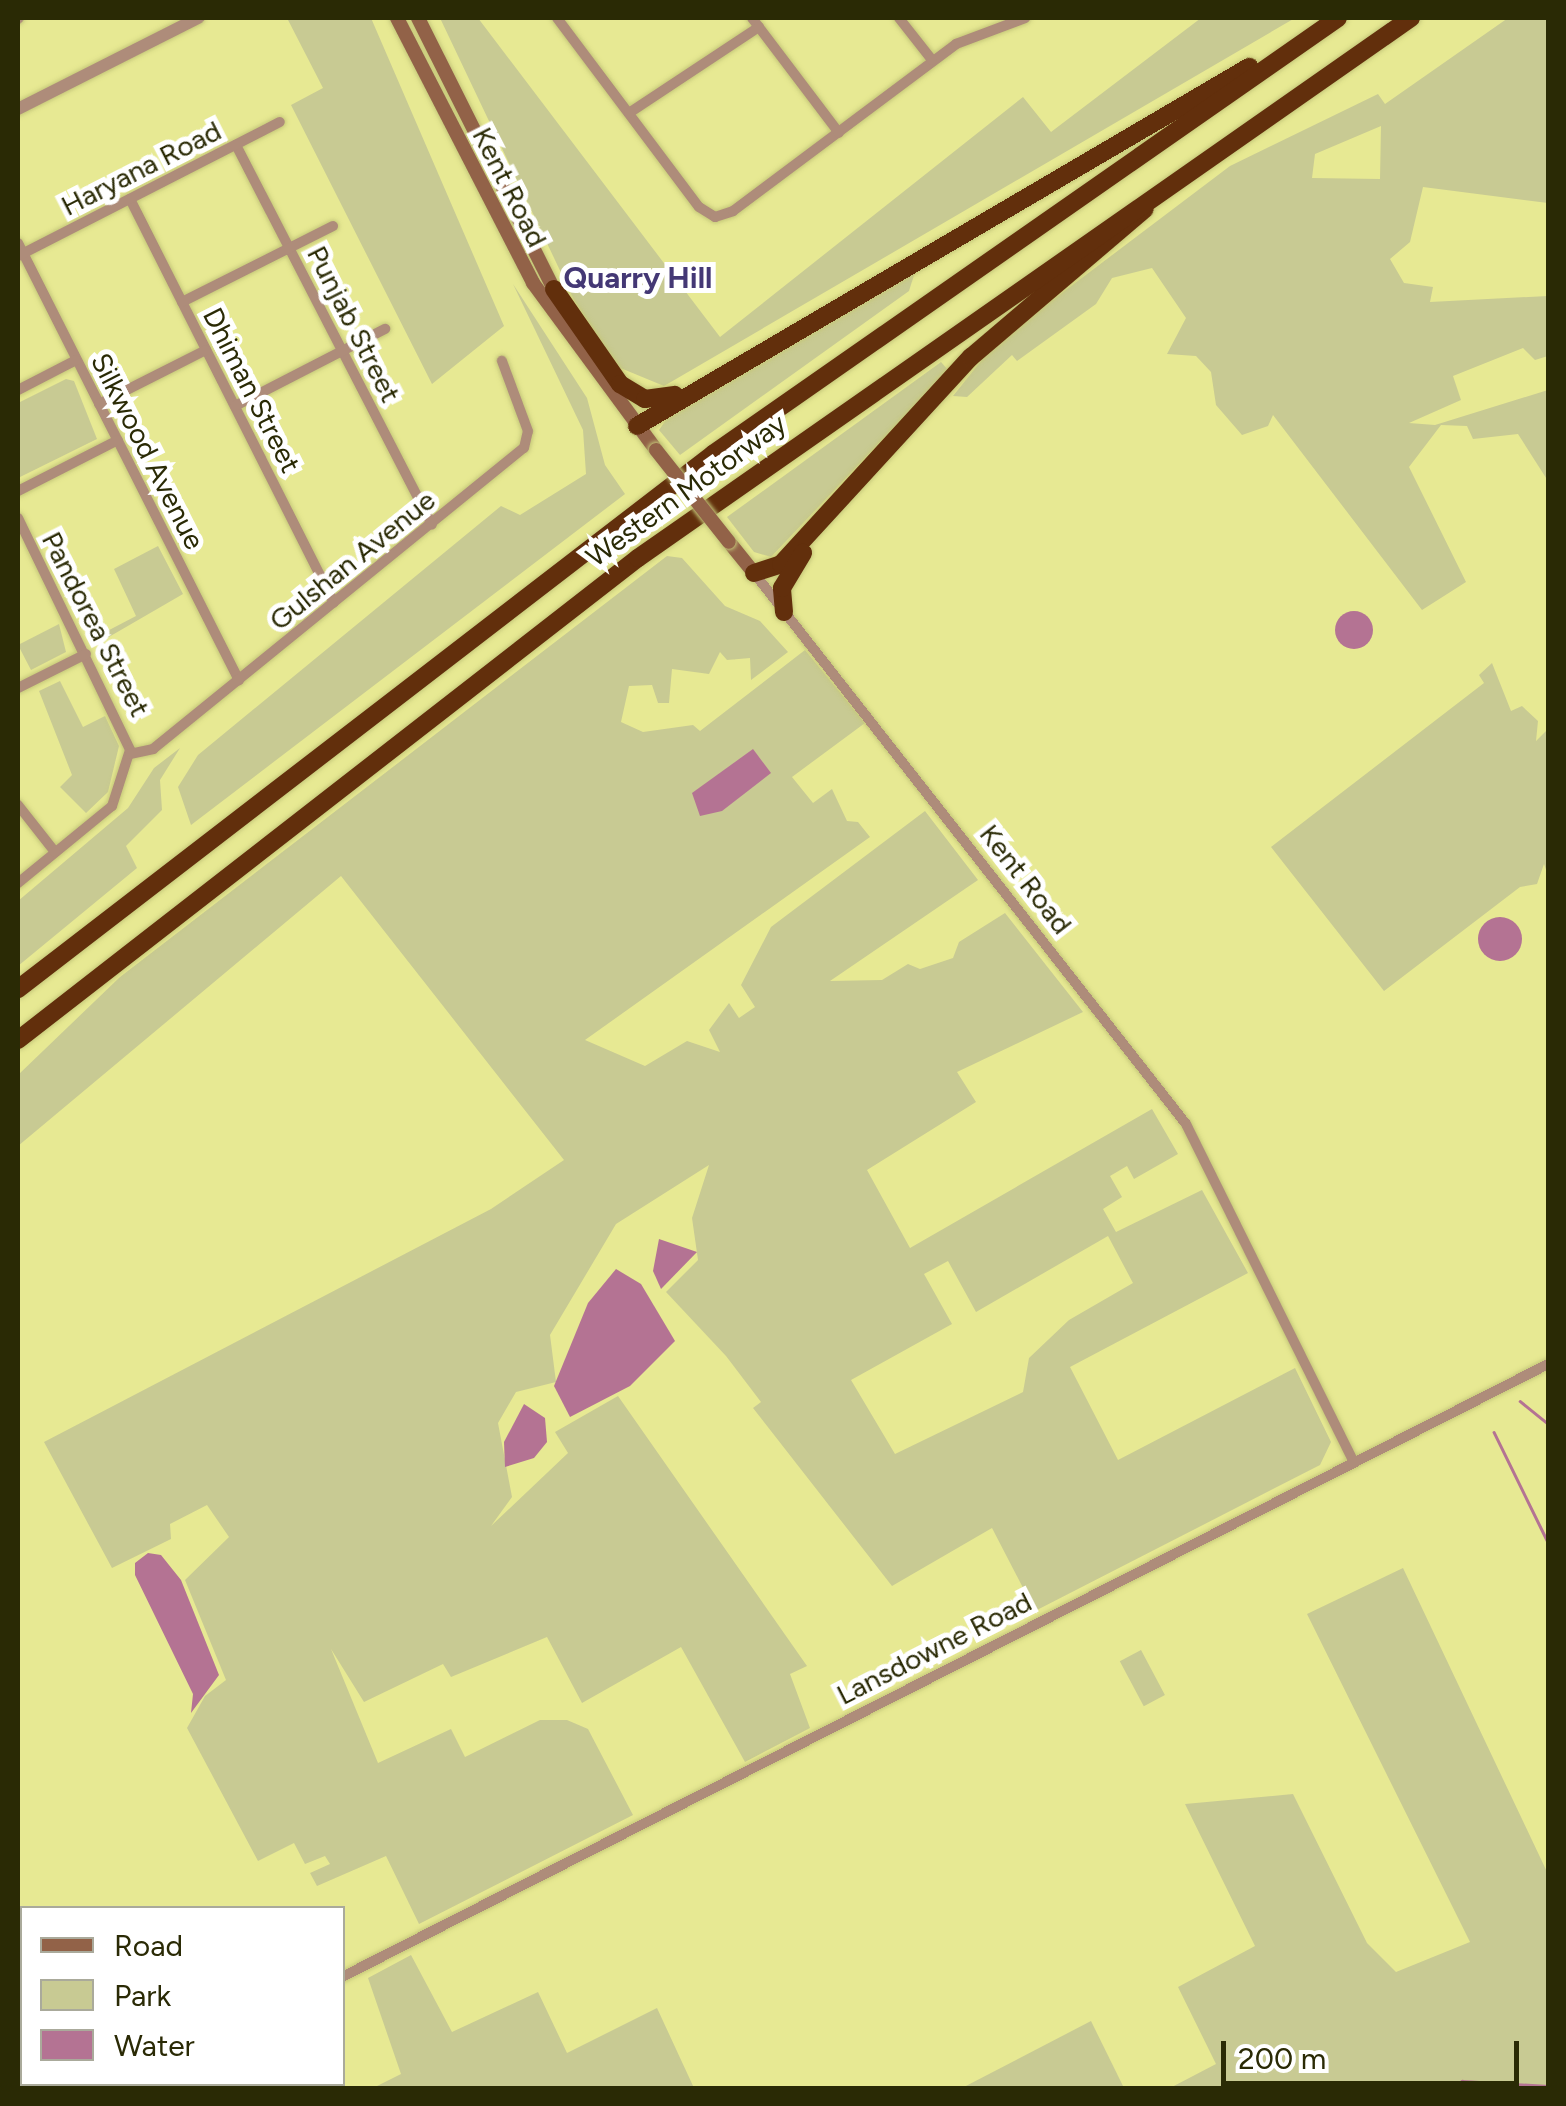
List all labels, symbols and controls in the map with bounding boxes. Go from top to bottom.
street label: Haryana Road [56,113,226,223]
street label: Kent Road [466,122,554,252]
street label: Punjab Street [300,240,408,408]
district label: Quarry Hill [564,260,712,296]
street label: Dhiman Street [196,302,308,478]
street label: Silkwood Avenue [84,347,212,555]
street label: Western Motorway [580,406,792,574]
street label: Gulshan Avenue [262,483,442,637]
street label: Pandorea Street [35,526,157,722]
street label: Kent Road [973,818,1079,940]
street label: Lansdowne Road [831,1584,1037,1712]
legend [20,1906,345,2086]
text: Road [114,1927,183,1964]
text: Park [114,1977,171,2014]
scale bar [1226,2021,1524,2083]
text: Water [114,2027,195,2064]
text: 200 m [1238,2040,1326,2077]

